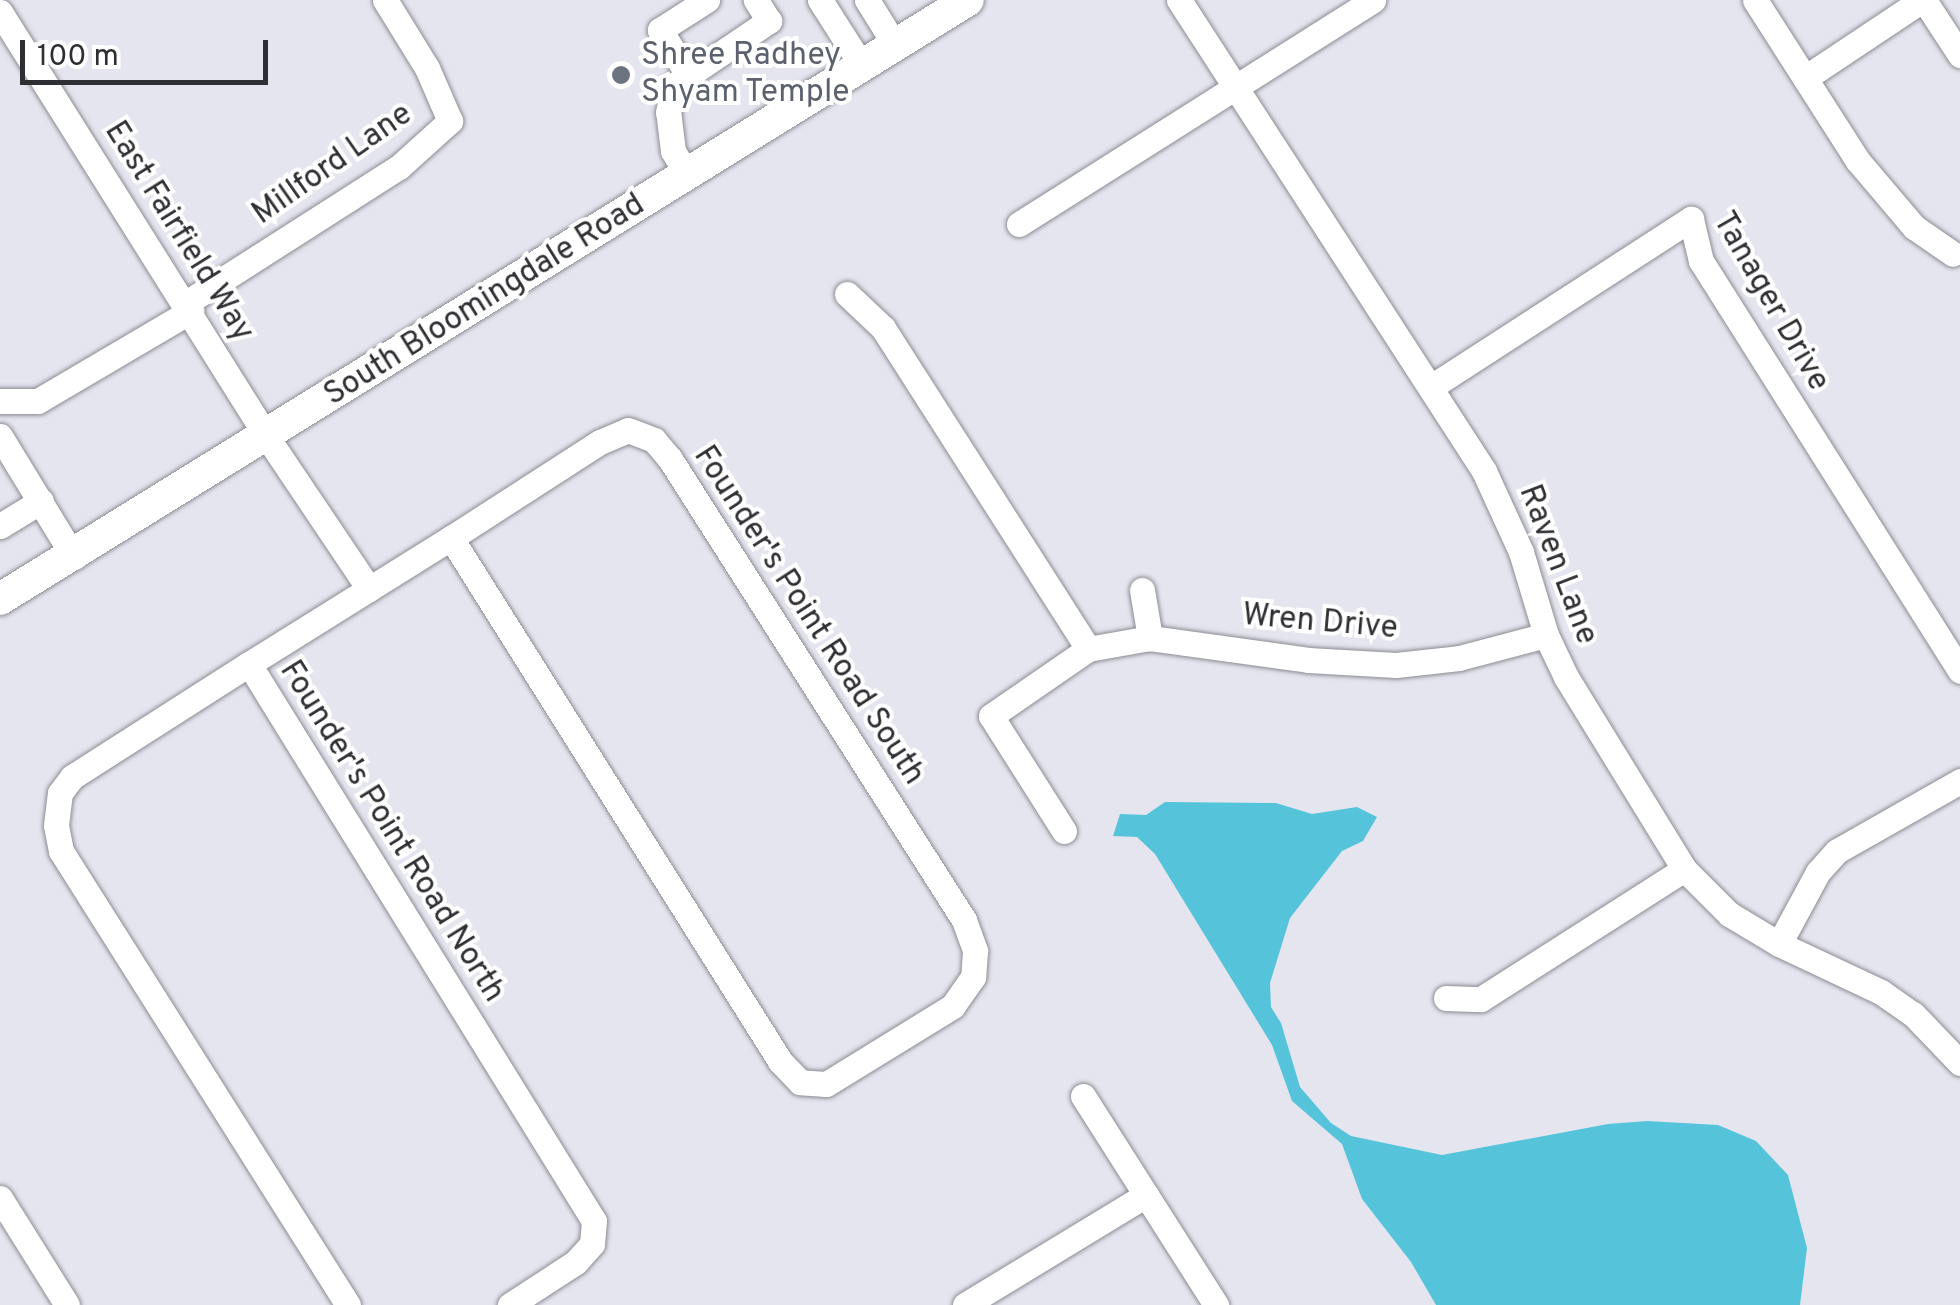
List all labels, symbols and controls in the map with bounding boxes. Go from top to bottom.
scale bar [25,20,272,82]
place label: Shree Radhey Shyam Temple [641,38,851,113]
text: 100 m [37,39,119,76]
marker: Shree Radhey Shyam Temple [610,64,632,86]
street label: Millford Lane [246,96,420,234]
street label: East Fairfield Way [95,115,261,349]
street label: South Bloomingdale Road [318,187,652,415]
street label: Tanager Drive [1703,206,1837,398]
street label: Founder's Point Road South [684,439,932,793]
street label: Raven Lane [1509,480,1605,650]
street label: Wren Drive [1241,597,1399,649]
street label: Founder's Point Road North [270,654,512,1010]

